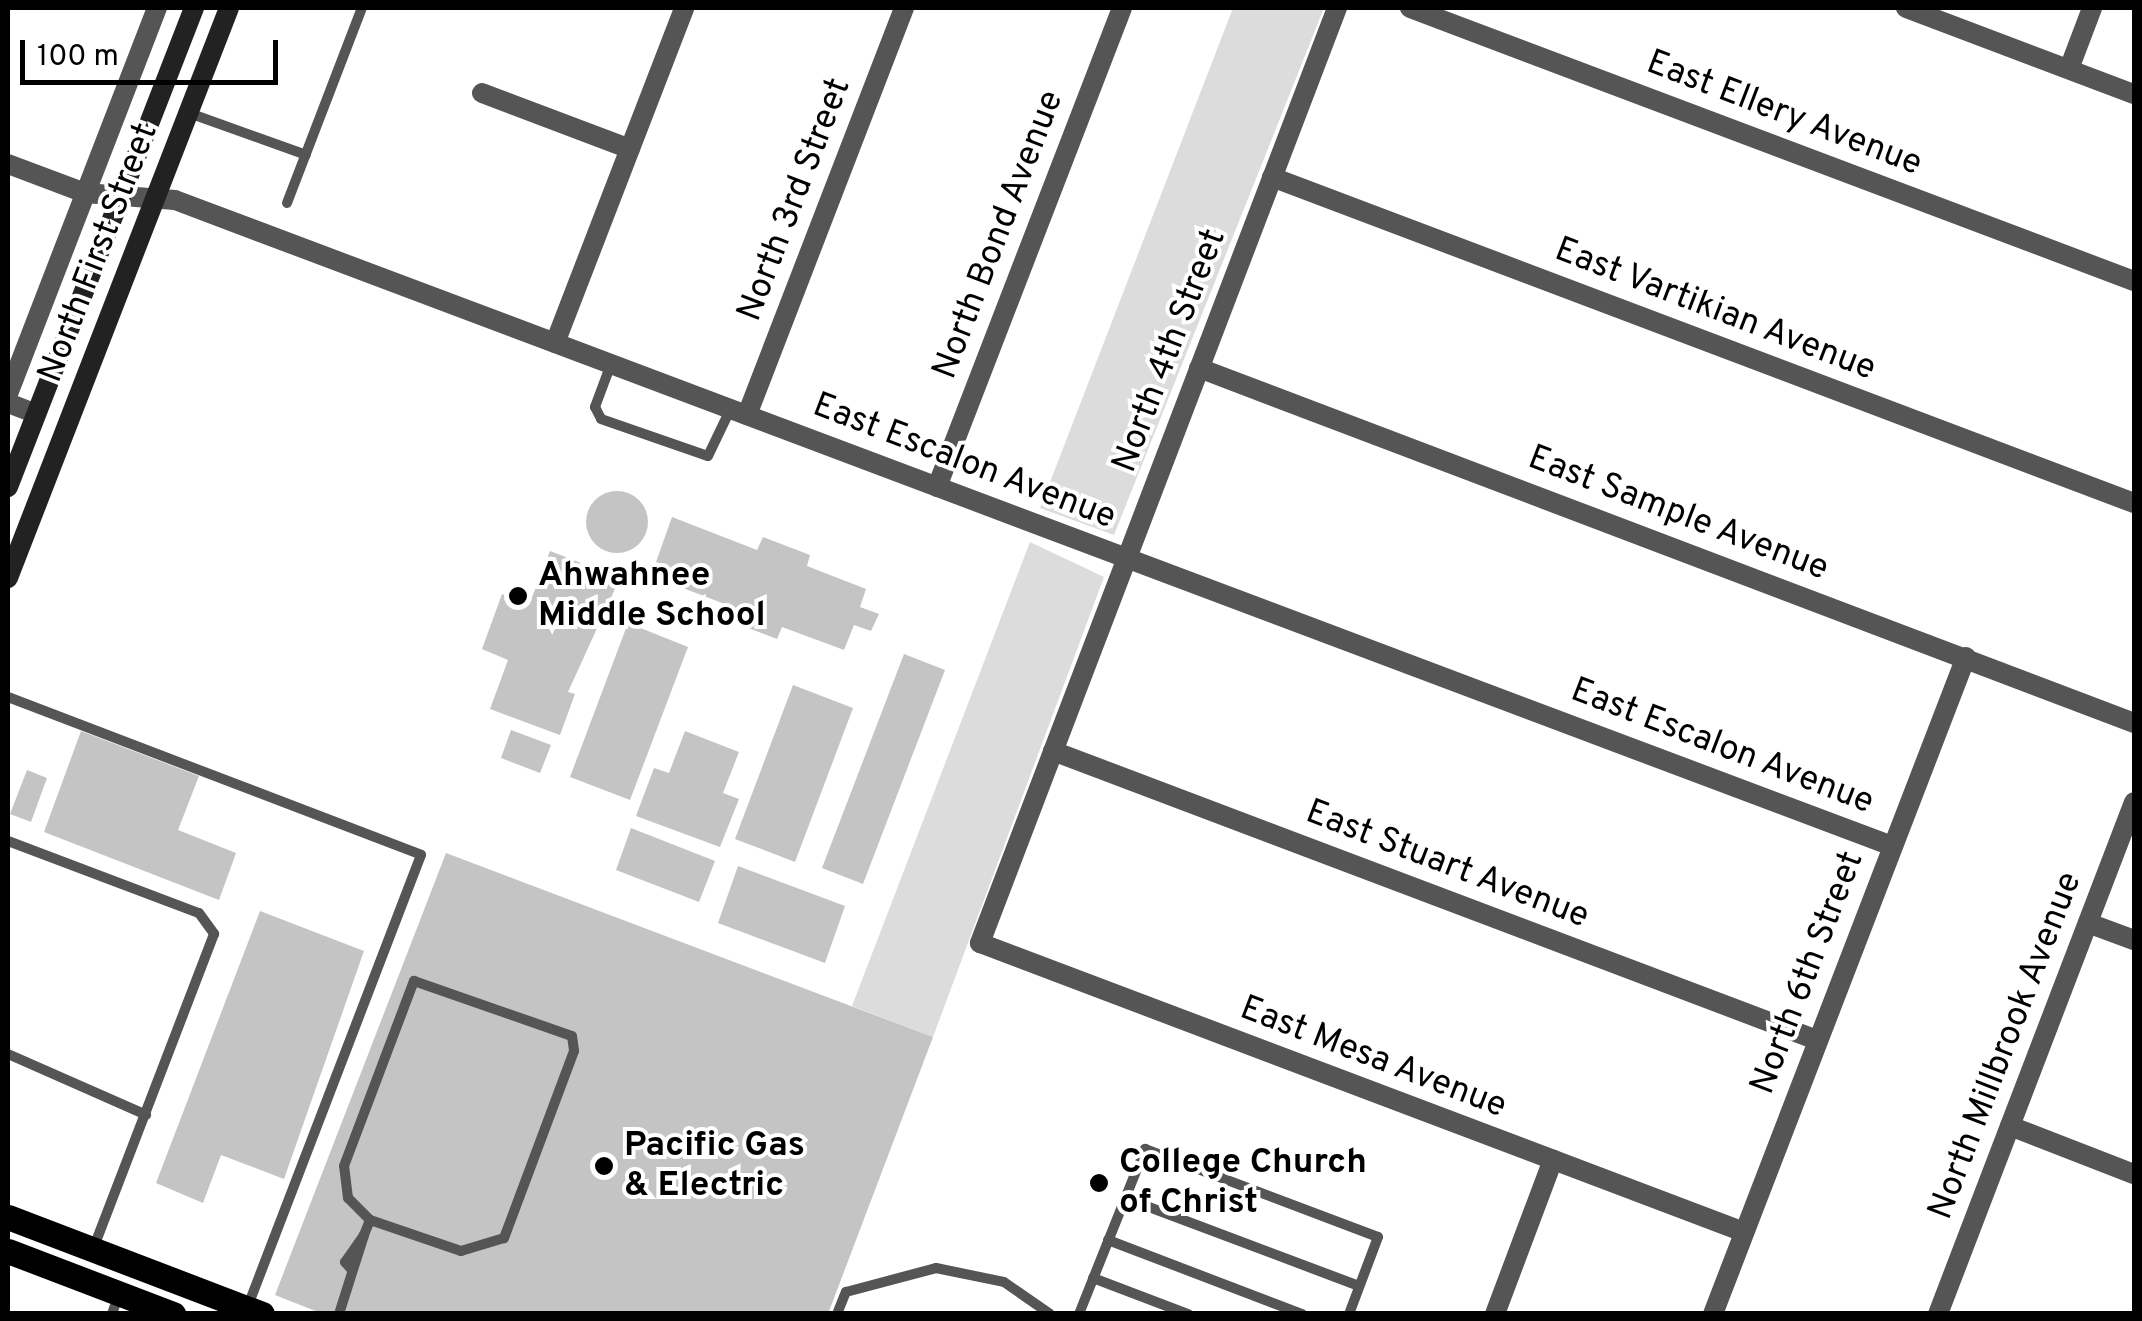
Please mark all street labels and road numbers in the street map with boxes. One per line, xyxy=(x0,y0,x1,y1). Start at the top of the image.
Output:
street label: East Ellery Avenue xyxy=(1640,42,1928,186)
street label: North 3rd Street xyxy=(729,73,861,327)
street label: North Bond Avenue xyxy=(924,84,1074,386)
street label: North First Street xyxy=(30,117,168,389)
street label: North 4th Street xyxy=(1104,223,1236,479)
street label: East Vartikian Avenue xyxy=(1547,229,1883,391)
street label: East Escalon Avenue xyxy=(806,385,1122,539)
street label: East Sample Avenue xyxy=(1521,437,1835,591)
street label: East Escalon Avenue xyxy=(1564,670,1880,824)
street label: East Stuart Avenue xyxy=(1299,791,1595,939)
street label: North 6th Street xyxy=(1742,846,1874,1100)
street label: North Millbrook Avenue xyxy=(1920,866,2092,1226)
street label: East Mesa Avenue xyxy=(1233,988,1513,1128)

